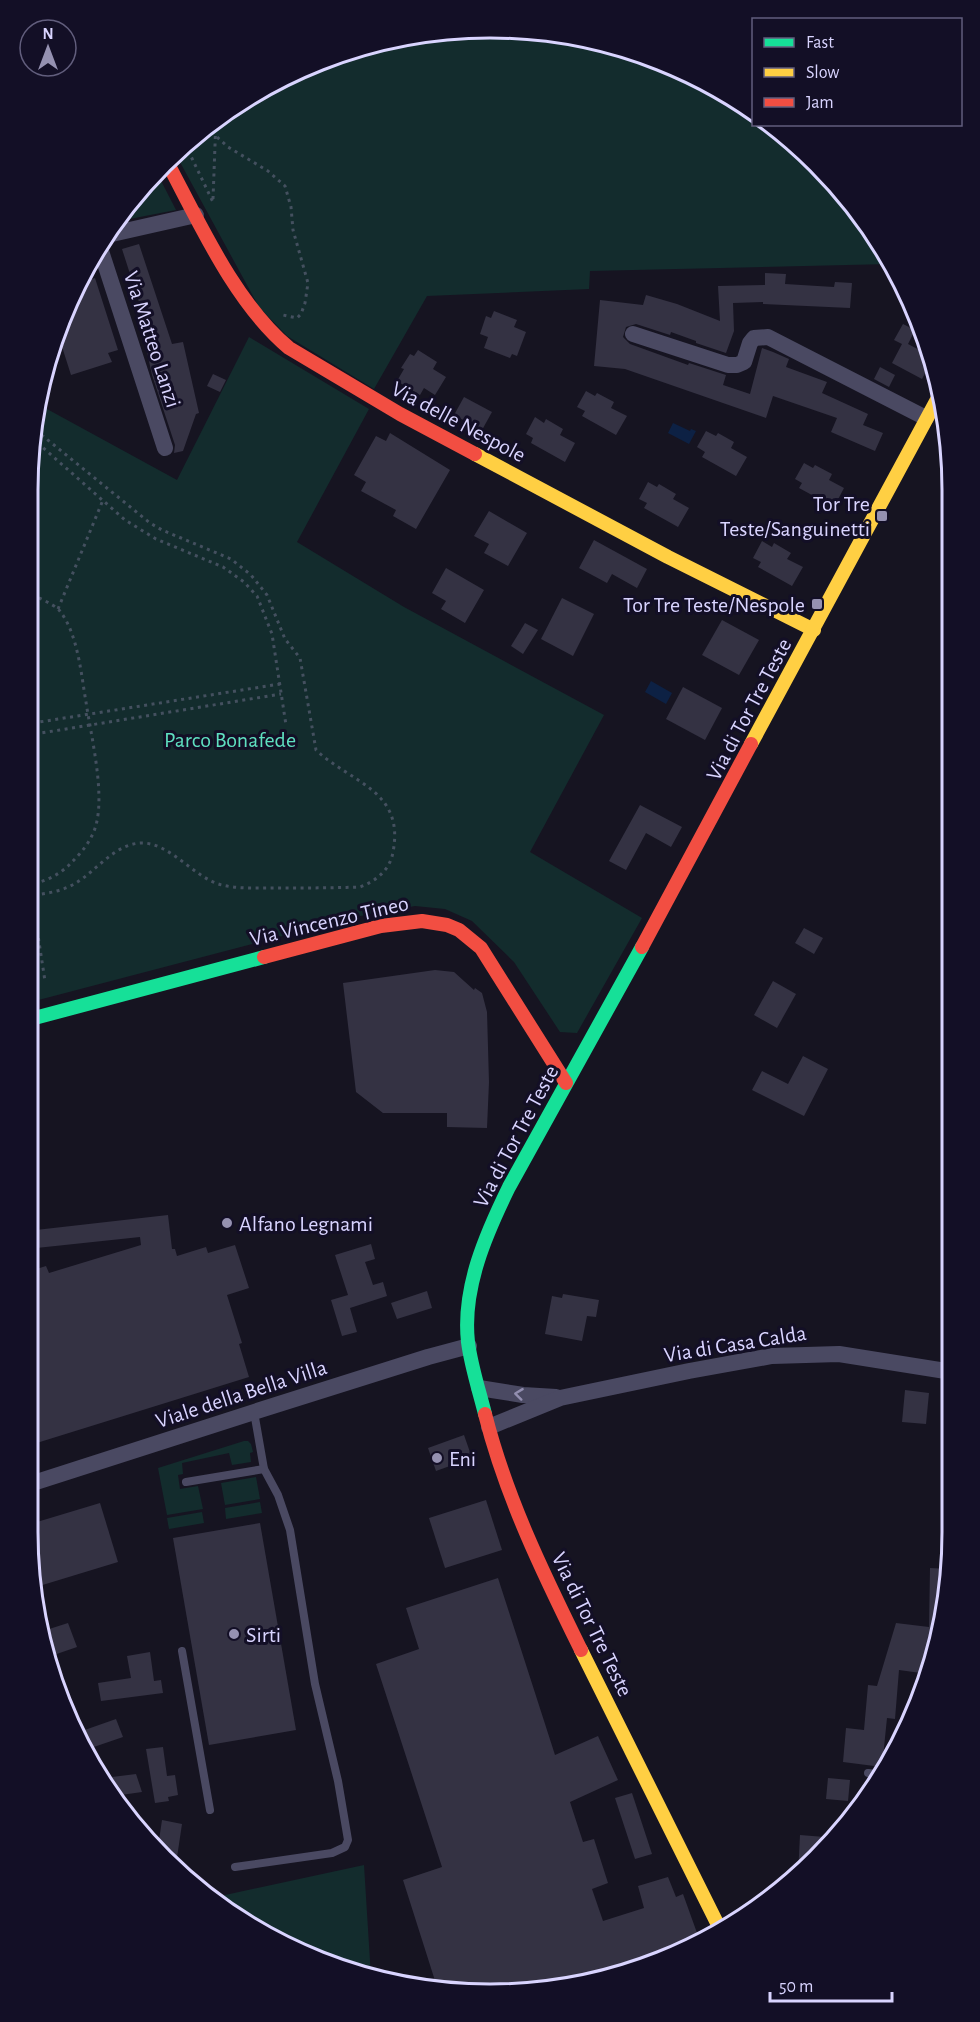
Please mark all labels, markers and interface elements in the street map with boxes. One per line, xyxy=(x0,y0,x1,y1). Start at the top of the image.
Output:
north arrow xyxy=(18,18,78,78)
legend xyxy=(752,18,962,126)
text: N xyxy=(42,26,54,42)
text: Fast xyxy=(806,34,834,52)
text: Slow xyxy=(806,64,839,82)
text: Jam xyxy=(806,94,834,112)
street label: Via Matteo Lanzi xyxy=(120,268,184,410)
street label: Via delle Nespole xyxy=(388,377,529,466)
place label: Tor Tre Teste/Sanguinetti xyxy=(720,493,870,540)
marker: Tor Tre Teste/Sanguinetti xyxy=(875,509,889,523)
place label: Tor Tre Teste/Nespole xyxy=(623,594,805,616)
marker: Tor Tre Teste/Nespole xyxy=(810,597,824,611)
street label: Via di Tor Tre Teste xyxy=(702,635,796,784)
park label: Parco Bonafede xyxy=(164,729,296,751)
street label: Via Vincenzo Tineo xyxy=(248,892,411,950)
street label: Via di Tor Tre Teste xyxy=(469,1062,563,1211)
place label: Alfano Legnami xyxy=(239,1213,373,1235)
marker: Alfano Legnami xyxy=(220,1216,234,1230)
street label: Via di Casa Calda xyxy=(662,1322,808,1366)
street label: Viale della Bella Villa xyxy=(153,1356,330,1432)
one-way arrow xyxy=(515,1388,524,1401)
place label: Eni xyxy=(449,1448,476,1470)
marker: Eni xyxy=(430,1451,444,1465)
street label: Via di Tor Tre Teste xyxy=(548,1549,636,1700)
place label: Sirti xyxy=(246,1624,281,1646)
marker: Sirti xyxy=(227,1627,241,1641)
scale bar xyxy=(770,1965,892,2003)
text: 50 m xyxy=(779,1978,813,1996)

